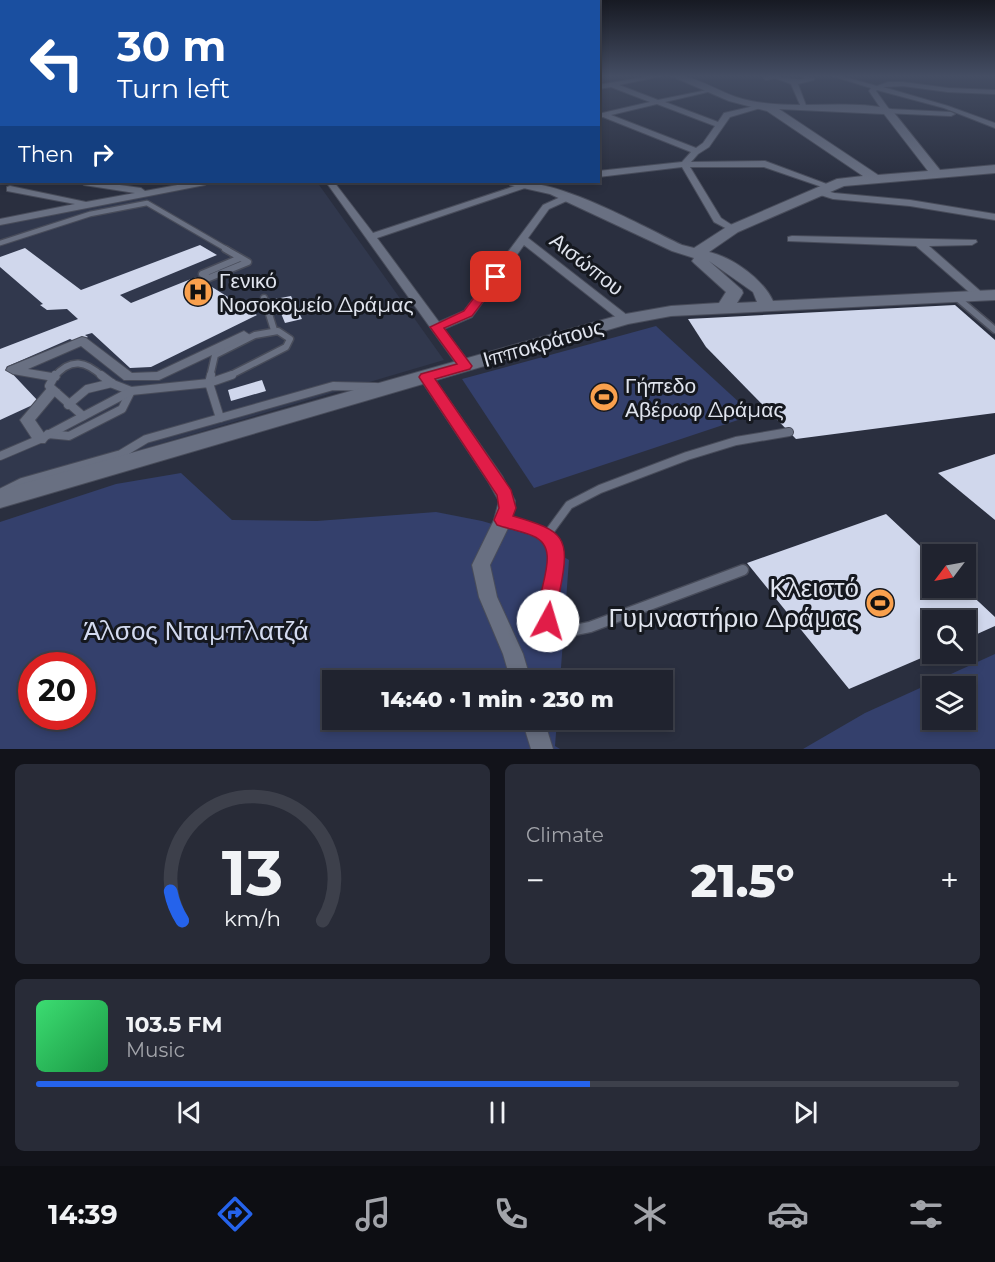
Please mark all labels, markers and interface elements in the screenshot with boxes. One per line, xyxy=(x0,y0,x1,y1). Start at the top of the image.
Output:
text: 30 m xyxy=(117,20,226,72)
icon: left xyxy=(18,24,96,102)
text: Turn left xyxy=(117,72,230,105)
icon: right xyxy=(86,138,119,171)
text: Then xyxy=(18,141,74,168)
street label: Αισώπου xyxy=(545,228,629,300)
pin xyxy=(470,251,521,302)
icon: arrive xyxy=(479,260,512,293)
place label: Γενικό Νοσοκομείο Δράμας xyxy=(219,268,414,317)
hospital icon: Γενικό Νοσοκομείο Δράμας xyxy=(182,276,214,308)
street label: Ιπποκράτους xyxy=(480,314,606,372)
place label: Γήπεδο Αβέρωφ Δράμας xyxy=(625,373,784,422)
sports icon: Γήπεδο Αβέρωφ Δράμας xyxy=(588,381,620,413)
north arrow xyxy=(922,544,976,598)
map controls xyxy=(922,544,976,730)
place label: Κλειστό Γυμναστήριο Δράμας xyxy=(609,572,859,634)
sports icon: Κλειστό Γυμναστήριο Δράμας xyxy=(864,587,896,619)
position arrow xyxy=(516,589,580,653)
button: search xyxy=(922,610,976,664)
park label: Άλσος Νταμπλατζά xyxy=(83,615,309,647)
speed limit sign: 20 xyxy=(18,652,96,730)
button: layers xyxy=(922,676,976,730)
text: 14:40 · 1 min · 230 m xyxy=(381,686,614,713)
text: Climate xyxy=(526,823,604,847)
text: 13 xyxy=(222,835,283,911)
text: 21.5° xyxy=(691,853,794,908)
text: − xyxy=(526,860,545,900)
text: + xyxy=(940,860,959,900)
text: km/h xyxy=(224,905,281,931)
text: 103.5 FM xyxy=(126,1011,223,1038)
text: Music xyxy=(126,1038,185,1062)
icon: previous xyxy=(173,1096,206,1129)
icon: pause xyxy=(481,1096,514,1129)
icon: next xyxy=(789,1096,822,1129)
icon: directions xyxy=(214,1193,256,1235)
icon: music xyxy=(352,1193,394,1235)
icon: phone xyxy=(490,1193,532,1235)
icon: climate xyxy=(629,1193,671,1235)
icon: car xyxy=(767,1193,809,1235)
icon: filters xyxy=(905,1193,947,1235)
text: 14:39 xyxy=(48,1198,118,1231)

